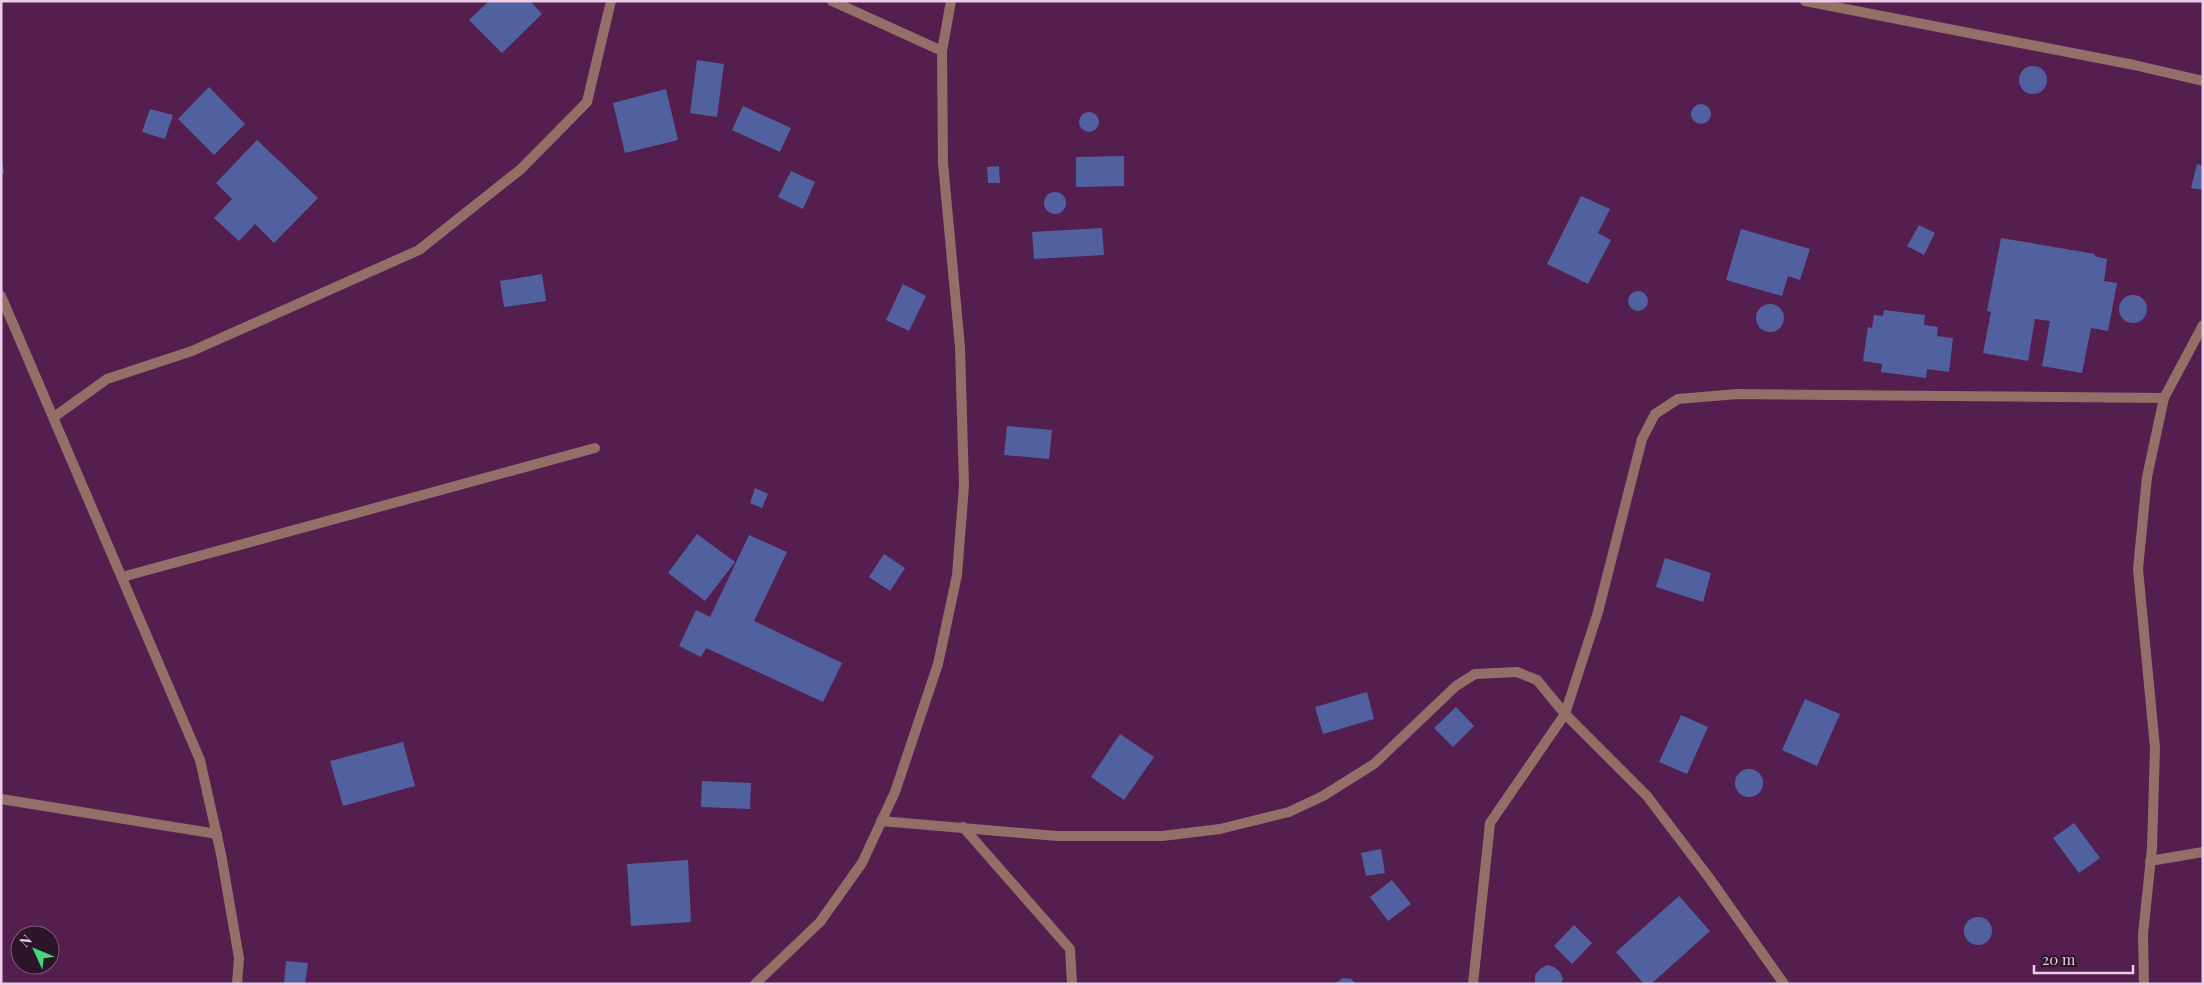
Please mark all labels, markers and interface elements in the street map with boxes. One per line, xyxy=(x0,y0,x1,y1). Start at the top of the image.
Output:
north arrow xyxy=(10,925,60,975)
text: N xyxy=(15,930,36,951)
scale bar xyxy=(2034,942,2133,974)
text: 20 m xyxy=(2042,949,2076,969)

